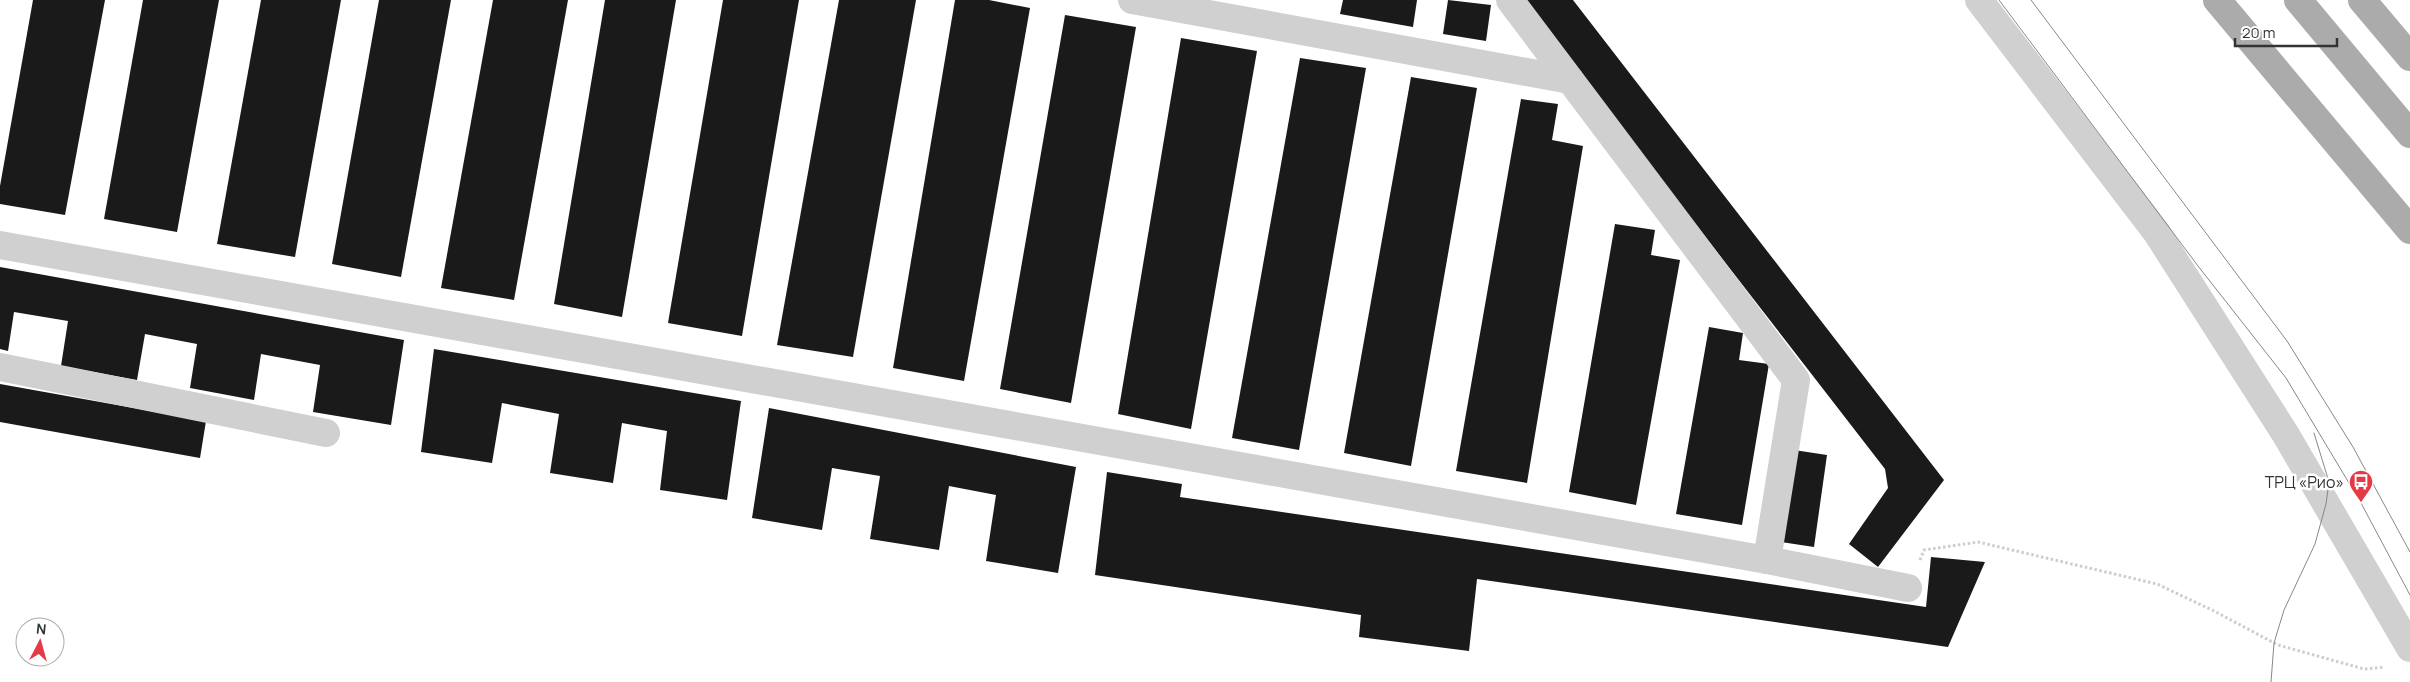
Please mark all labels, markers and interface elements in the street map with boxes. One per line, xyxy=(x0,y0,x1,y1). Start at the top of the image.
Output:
scale bar xyxy=(2235,15,2338,47)
text: 20 m xyxy=(2242,22,2275,43)
bus stop icon: ТРЦ «Рио» xyxy=(2348,469,2374,503)
place label: ТРЦ «Рио» xyxy=(2265,471,2344,493)
north arrow xyxy=(15,617,65,667)
text: N xyxy=(35,619,47,639)

